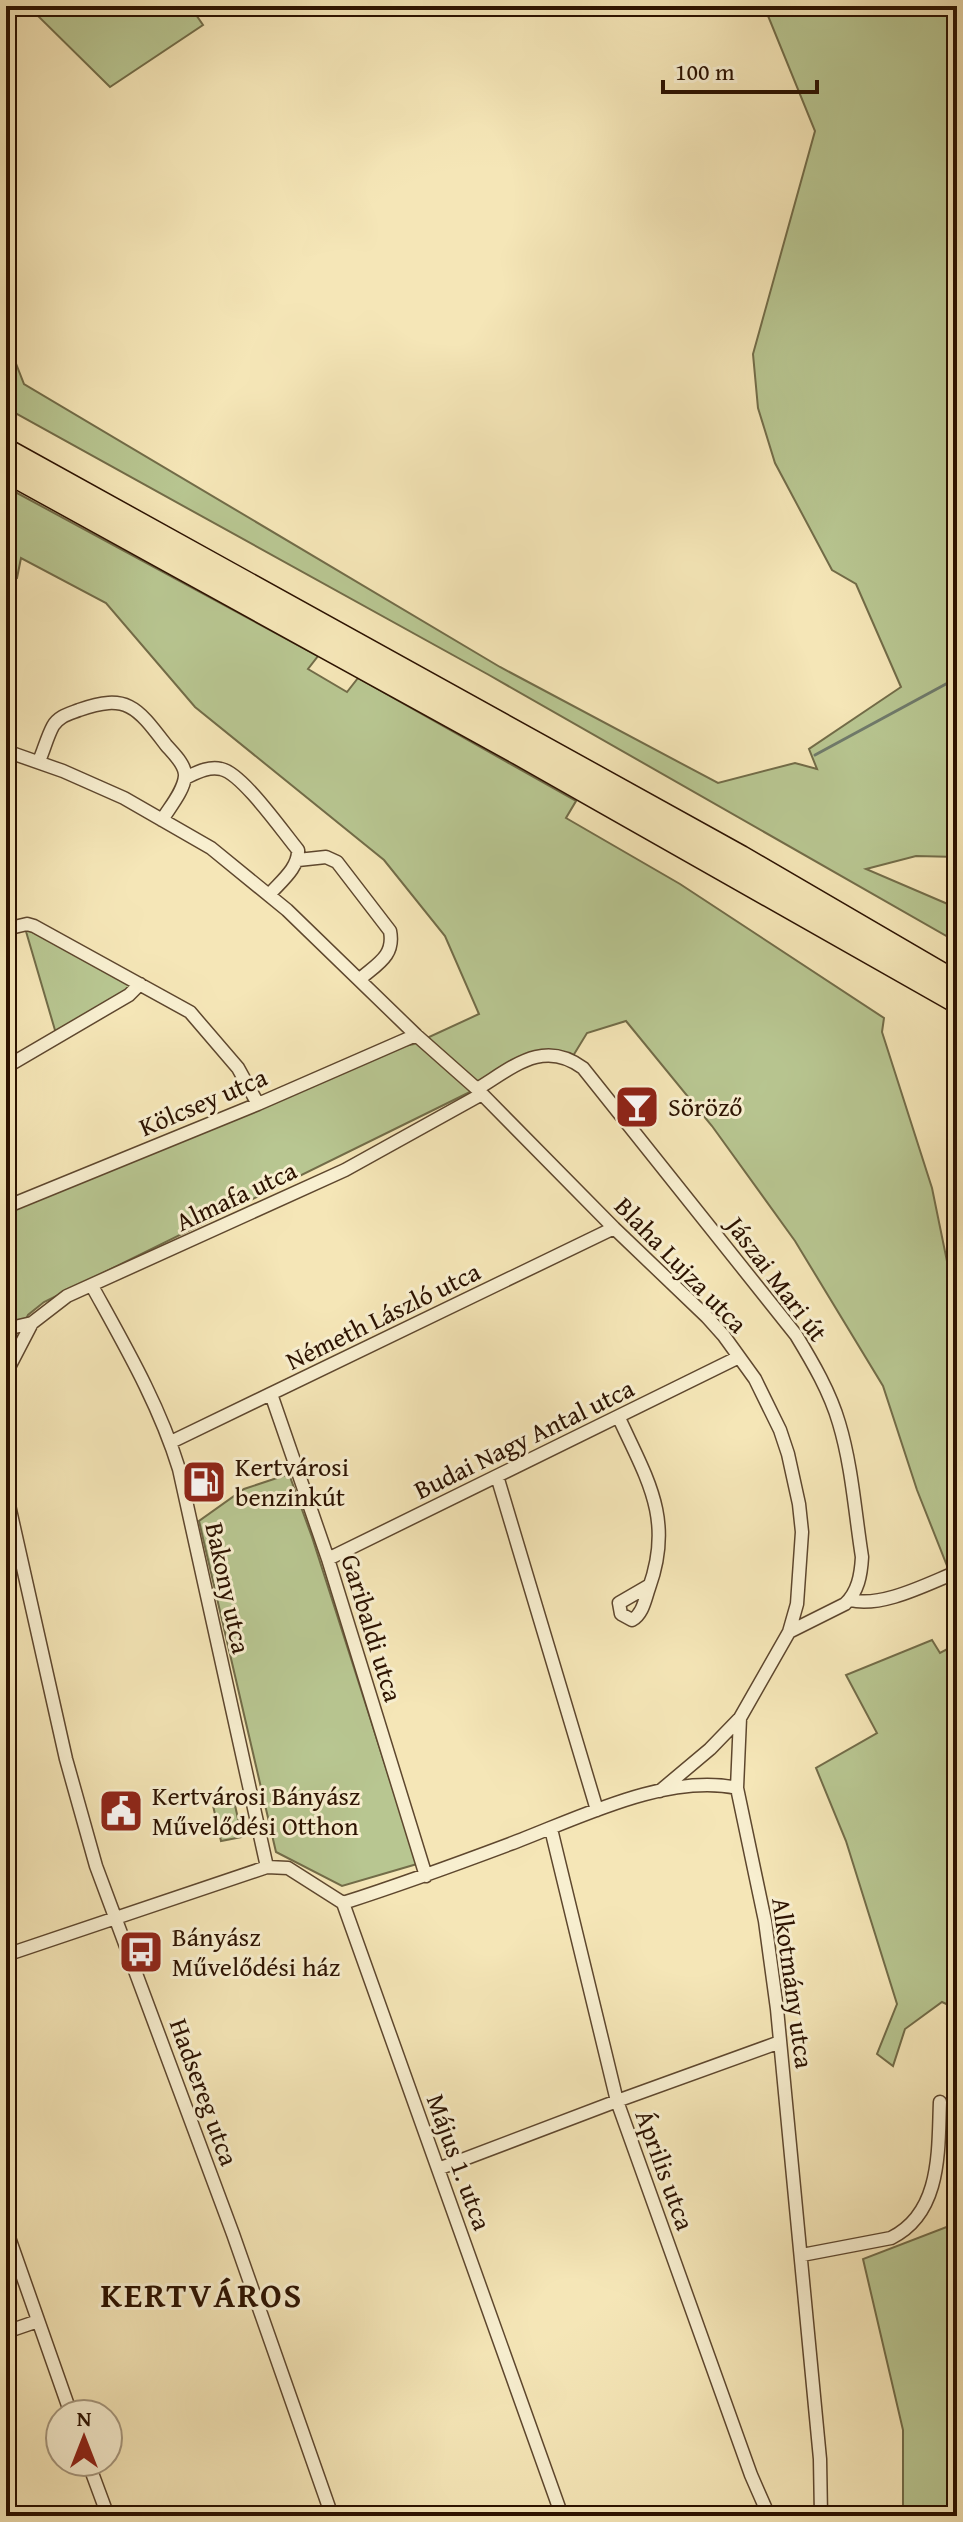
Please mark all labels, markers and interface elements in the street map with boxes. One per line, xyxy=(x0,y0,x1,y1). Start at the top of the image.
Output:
scale bar xyxy=(663,44,817,94)
text: 100 m xyxy=(675,54,735,89)
street label: Kölcsey utca xyxy=(133,1057,274,1146)
bar icon: Söröző xyxy=(613,1083,661,1131)
place label: Söröző xyxy=(668,1087,743,1126)
street label: Almafa utca xyxy=(169,1150,304,1241)
street label: Blaha Lujza utca xyxy=(606,1187,757,1342)
street label: Jászai Mari út xyxy=(715,1205,838,1350)
street label: Németh László utca xyxy=(279,1251,487,1380)
street label: Budai Nagy Antal utca xyxy=(407,1368,641,1509)
place label: Kertvárosi benzinkút xyxy=(235,1447,349,1516)
fuel station icon: Kertvárosi benzinkút xyxy=(180,1458,228,1506)
street label: Bakony utca xyxy=(196,1519,262,1658)
street label: Garibaldi utca xyxy=(332,1549,414,1707)
place label: Kertvárosi Bányász Művelődési Otthon xyxy=(152,1776,360,1845)
public building icon: Kertvárosi Bányász Művelődési Otthon xyxy=(97,1787,145,1835)
street label: Alkotmány utca xyxy=(762,1895,825,2072)
place label: Bányász Művelődési ház xyxy=(172,1917,340,1986)
bus stop icon: Bányász Művelődési ház xyxy=(117,1928,165,1976)
street label: Hadsereg utca xyxy=(160,2013,249,2172)
street label: Május 1. utca xyxy=(417,2088,502,2236)
street label: Április utca xyxy=(626,2104,705,2236)
district label: KERTVÁROS xyxy=(101,2270,303,2319)
north arrow xyxy=(44,2398,124,2478)
text: N xyxy=(77,2402,92,2434)

